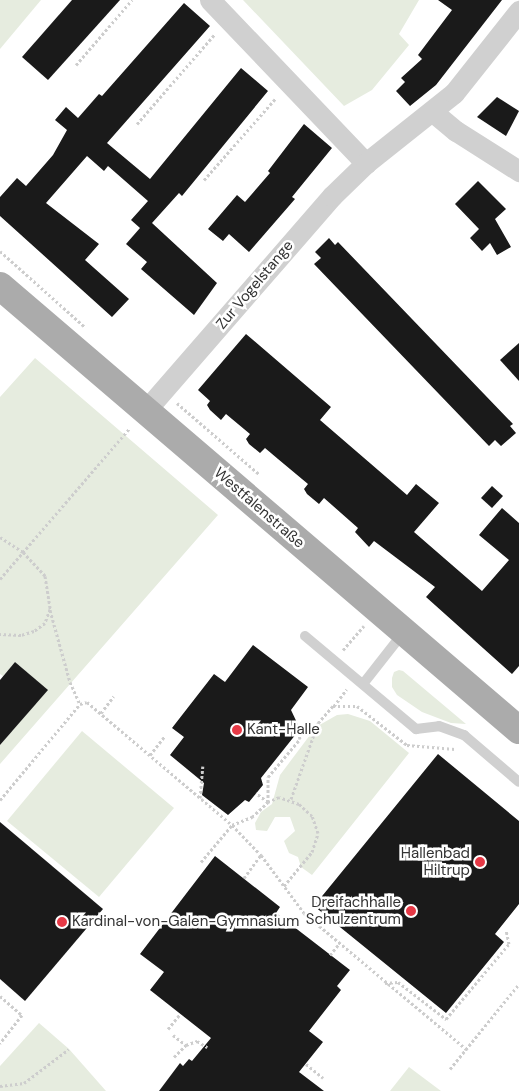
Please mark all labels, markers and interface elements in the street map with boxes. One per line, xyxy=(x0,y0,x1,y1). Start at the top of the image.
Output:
street label: Zur Vogelstange xyxy=(213,237,297,333)
street label: Westfalenstraße xyxy=(210,464,308,552)
place label: Kant-Halle xyxy=(247,721,320,739)
marker: Kant-Halle xyxy=(231,724,243,736)
place label: Hallenbad Hiltrup xyxy=(401,844,470,879)
marker: Hallenbad Hiltrup xyxy=(474,856,486,868)
place label: Dreifachhalle Schulzentrum xyxy=(306,893,401,928)
marker: Dreifachhalle Schulzentrum xyxy=(405,905,417,917)
place label: Kardinal-von-Galen-Gymnasium xyxy=(72,913,299,931)
marker: Kardinal-von-Galen-Gymnasium xyxy=(56,916,68,928)

